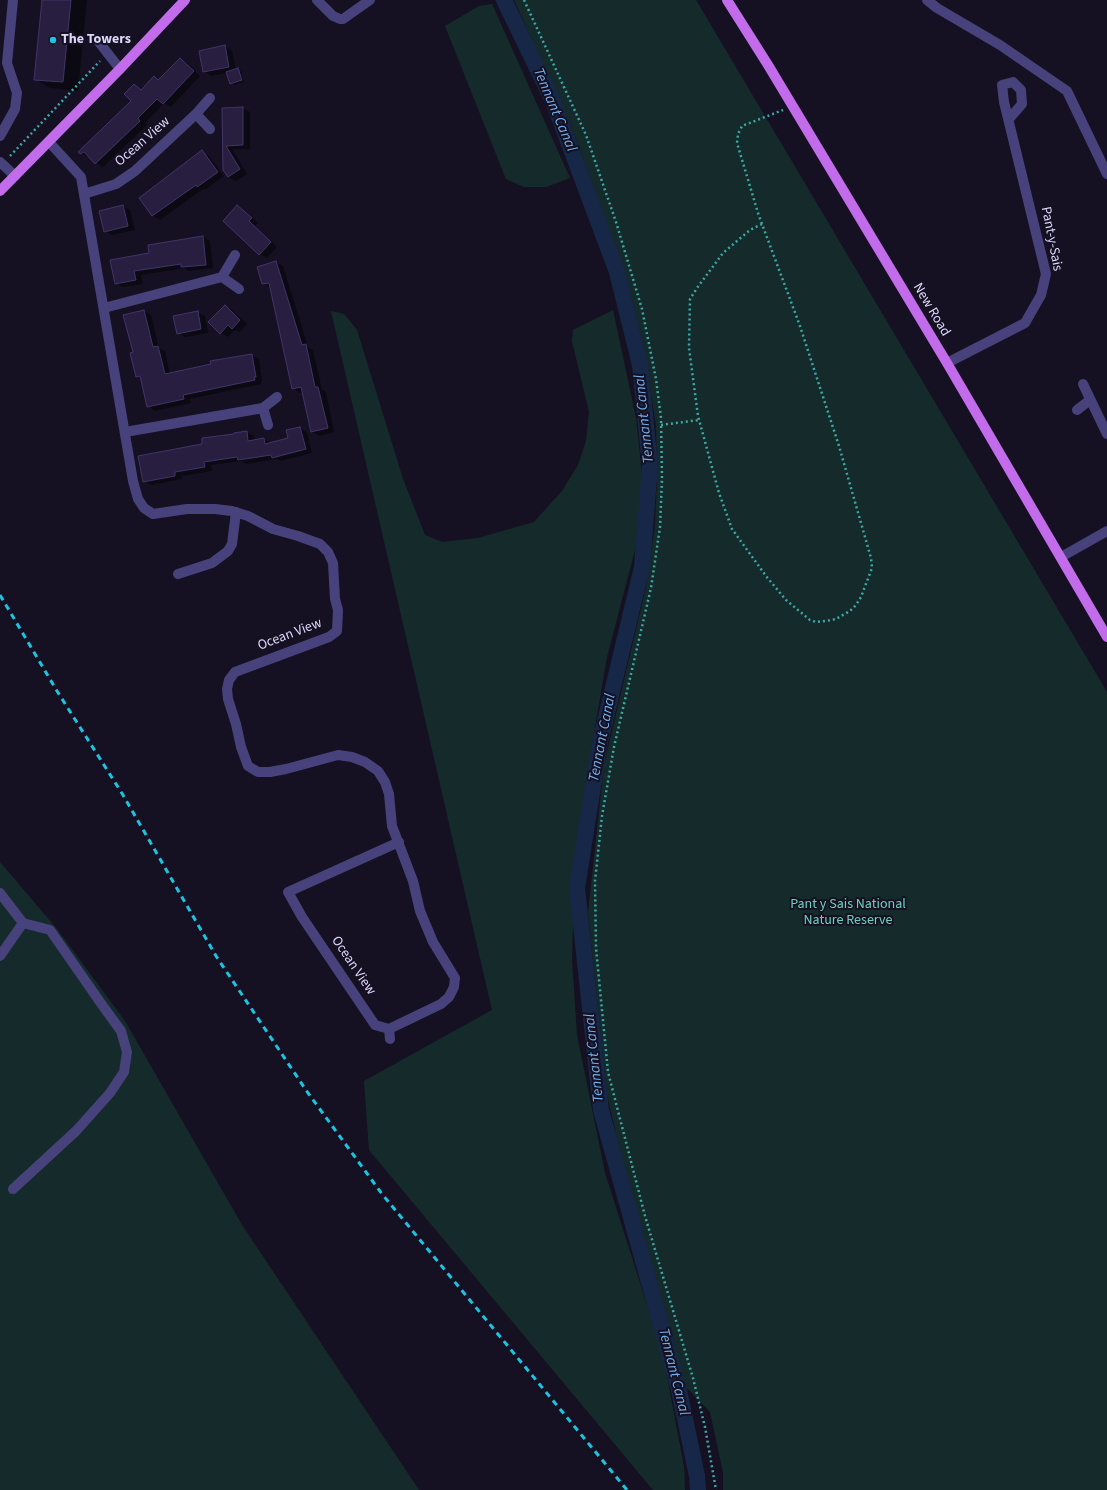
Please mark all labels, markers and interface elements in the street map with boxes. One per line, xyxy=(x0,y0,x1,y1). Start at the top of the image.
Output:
place label: The Towers xyxy=(61,32,131,48)
marker: The Towers xyxy=(48,35,58,45)
water label: Tennant Canal xyxy=(528,65,580,155)
street label: Ocean View xyxy=(112,114,174,170)
street label: Pant-y-Sais xyxy=(1037,205,1065,273)
street label: New Road xyxy=(909,280,953,340)
water label: Tennant Canal xyxy=(631,374,659,464)
street label: Ocean View xyxy=(256,615,324,655)
water label: Tennant Canal xyxy=(586,692,620,784)
park label: Pant y Sais National Nature Reserve xyxy=(790,897,906,930)
street label: Ocean View xyxy=(327,933,379,999)
water label: Tennant Canal xyxy=(581,1013,609,1103)
water label: Tennant Canal xyxy=(653,1327,693,1417)

